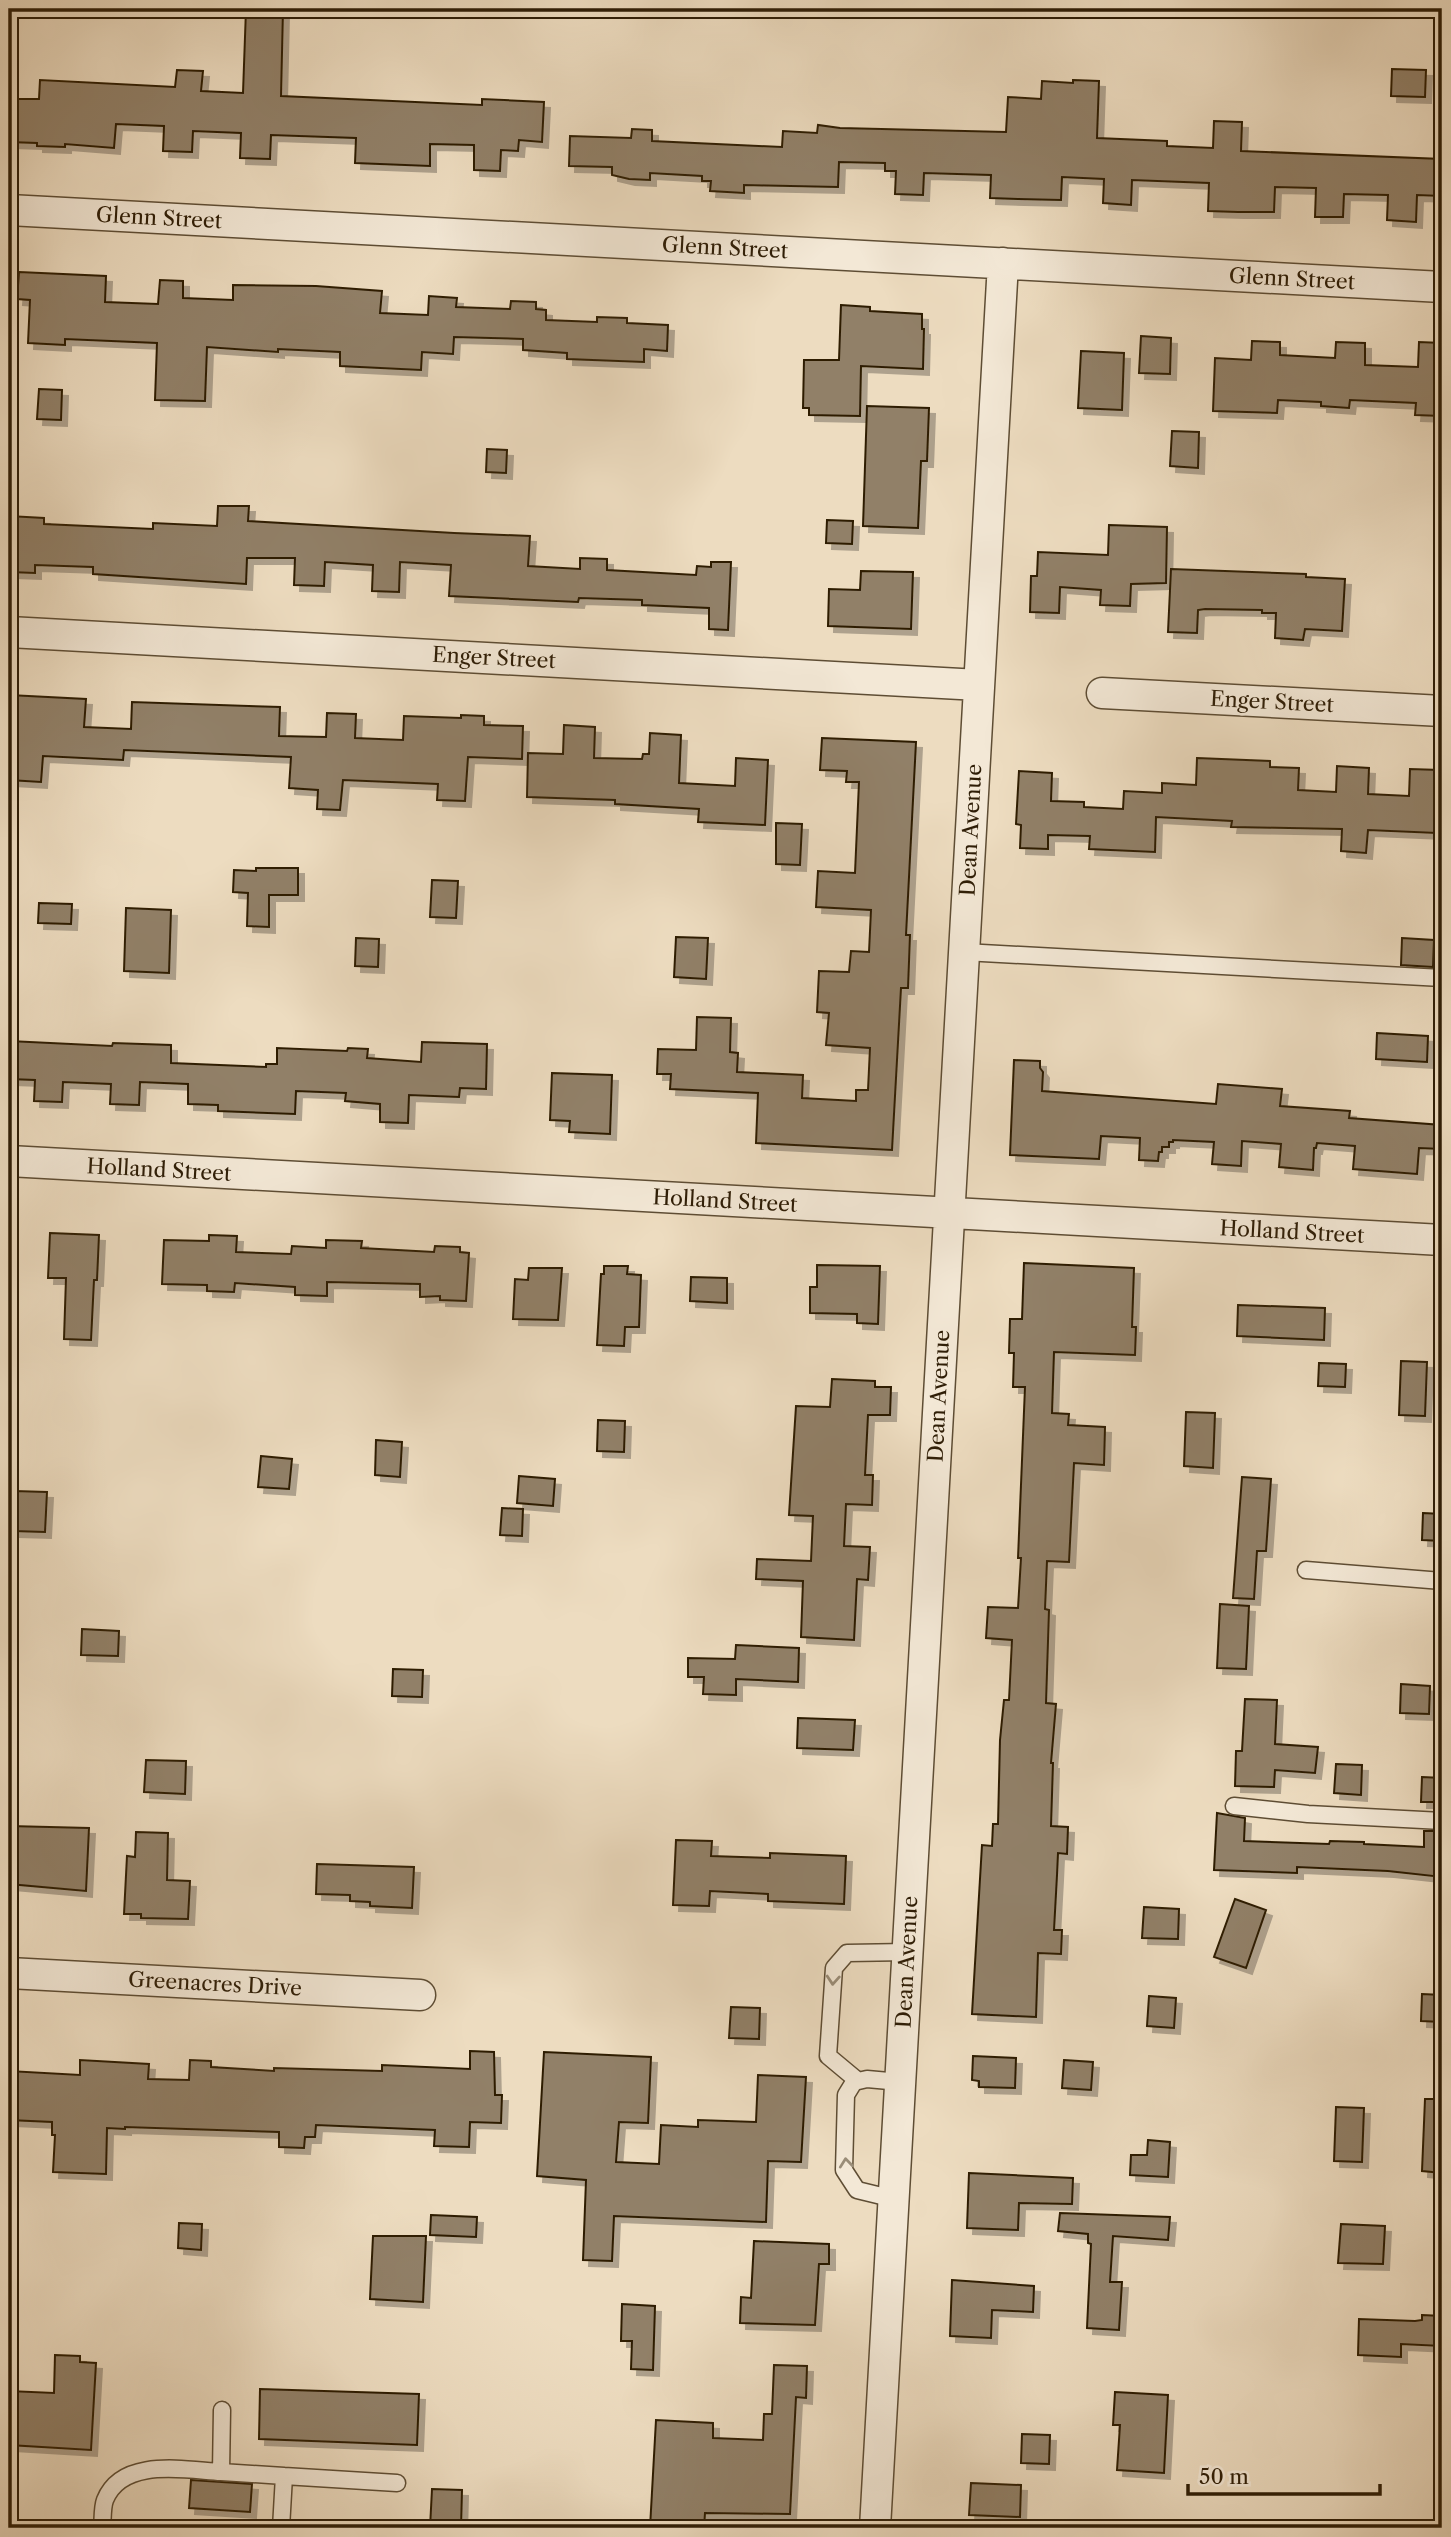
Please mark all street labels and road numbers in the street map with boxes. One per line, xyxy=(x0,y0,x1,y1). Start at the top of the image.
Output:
street label: Glenn Street xyxy=(95,202,223,233)
street label: Glenn Street xyxy=(661,232,789,263)
street label: Glenn Street xyxy=(1228,263,1356,294)
street label: Enger Street xyxy=(431,642,557,673)
street label: Enger Street xyxy=(1209,686,1335,717)
street label: Dean Avenue xyxy=(955,763,986,897)
street label: Holland Street xyxy=(86,1153,233,1186)
street label: Holland Street xyxy=(652,1184,799,1217)
street label: Holland Street xyxy=(1219,1215,1366,1248)
street label: Dean Avenue xyxy=(923,1329,954,1463)
street label: Dean Avenue xyxy=(891,1895,922,2029)
street label: Greenacres Drive xyxy=(128,1966,303,2001)

